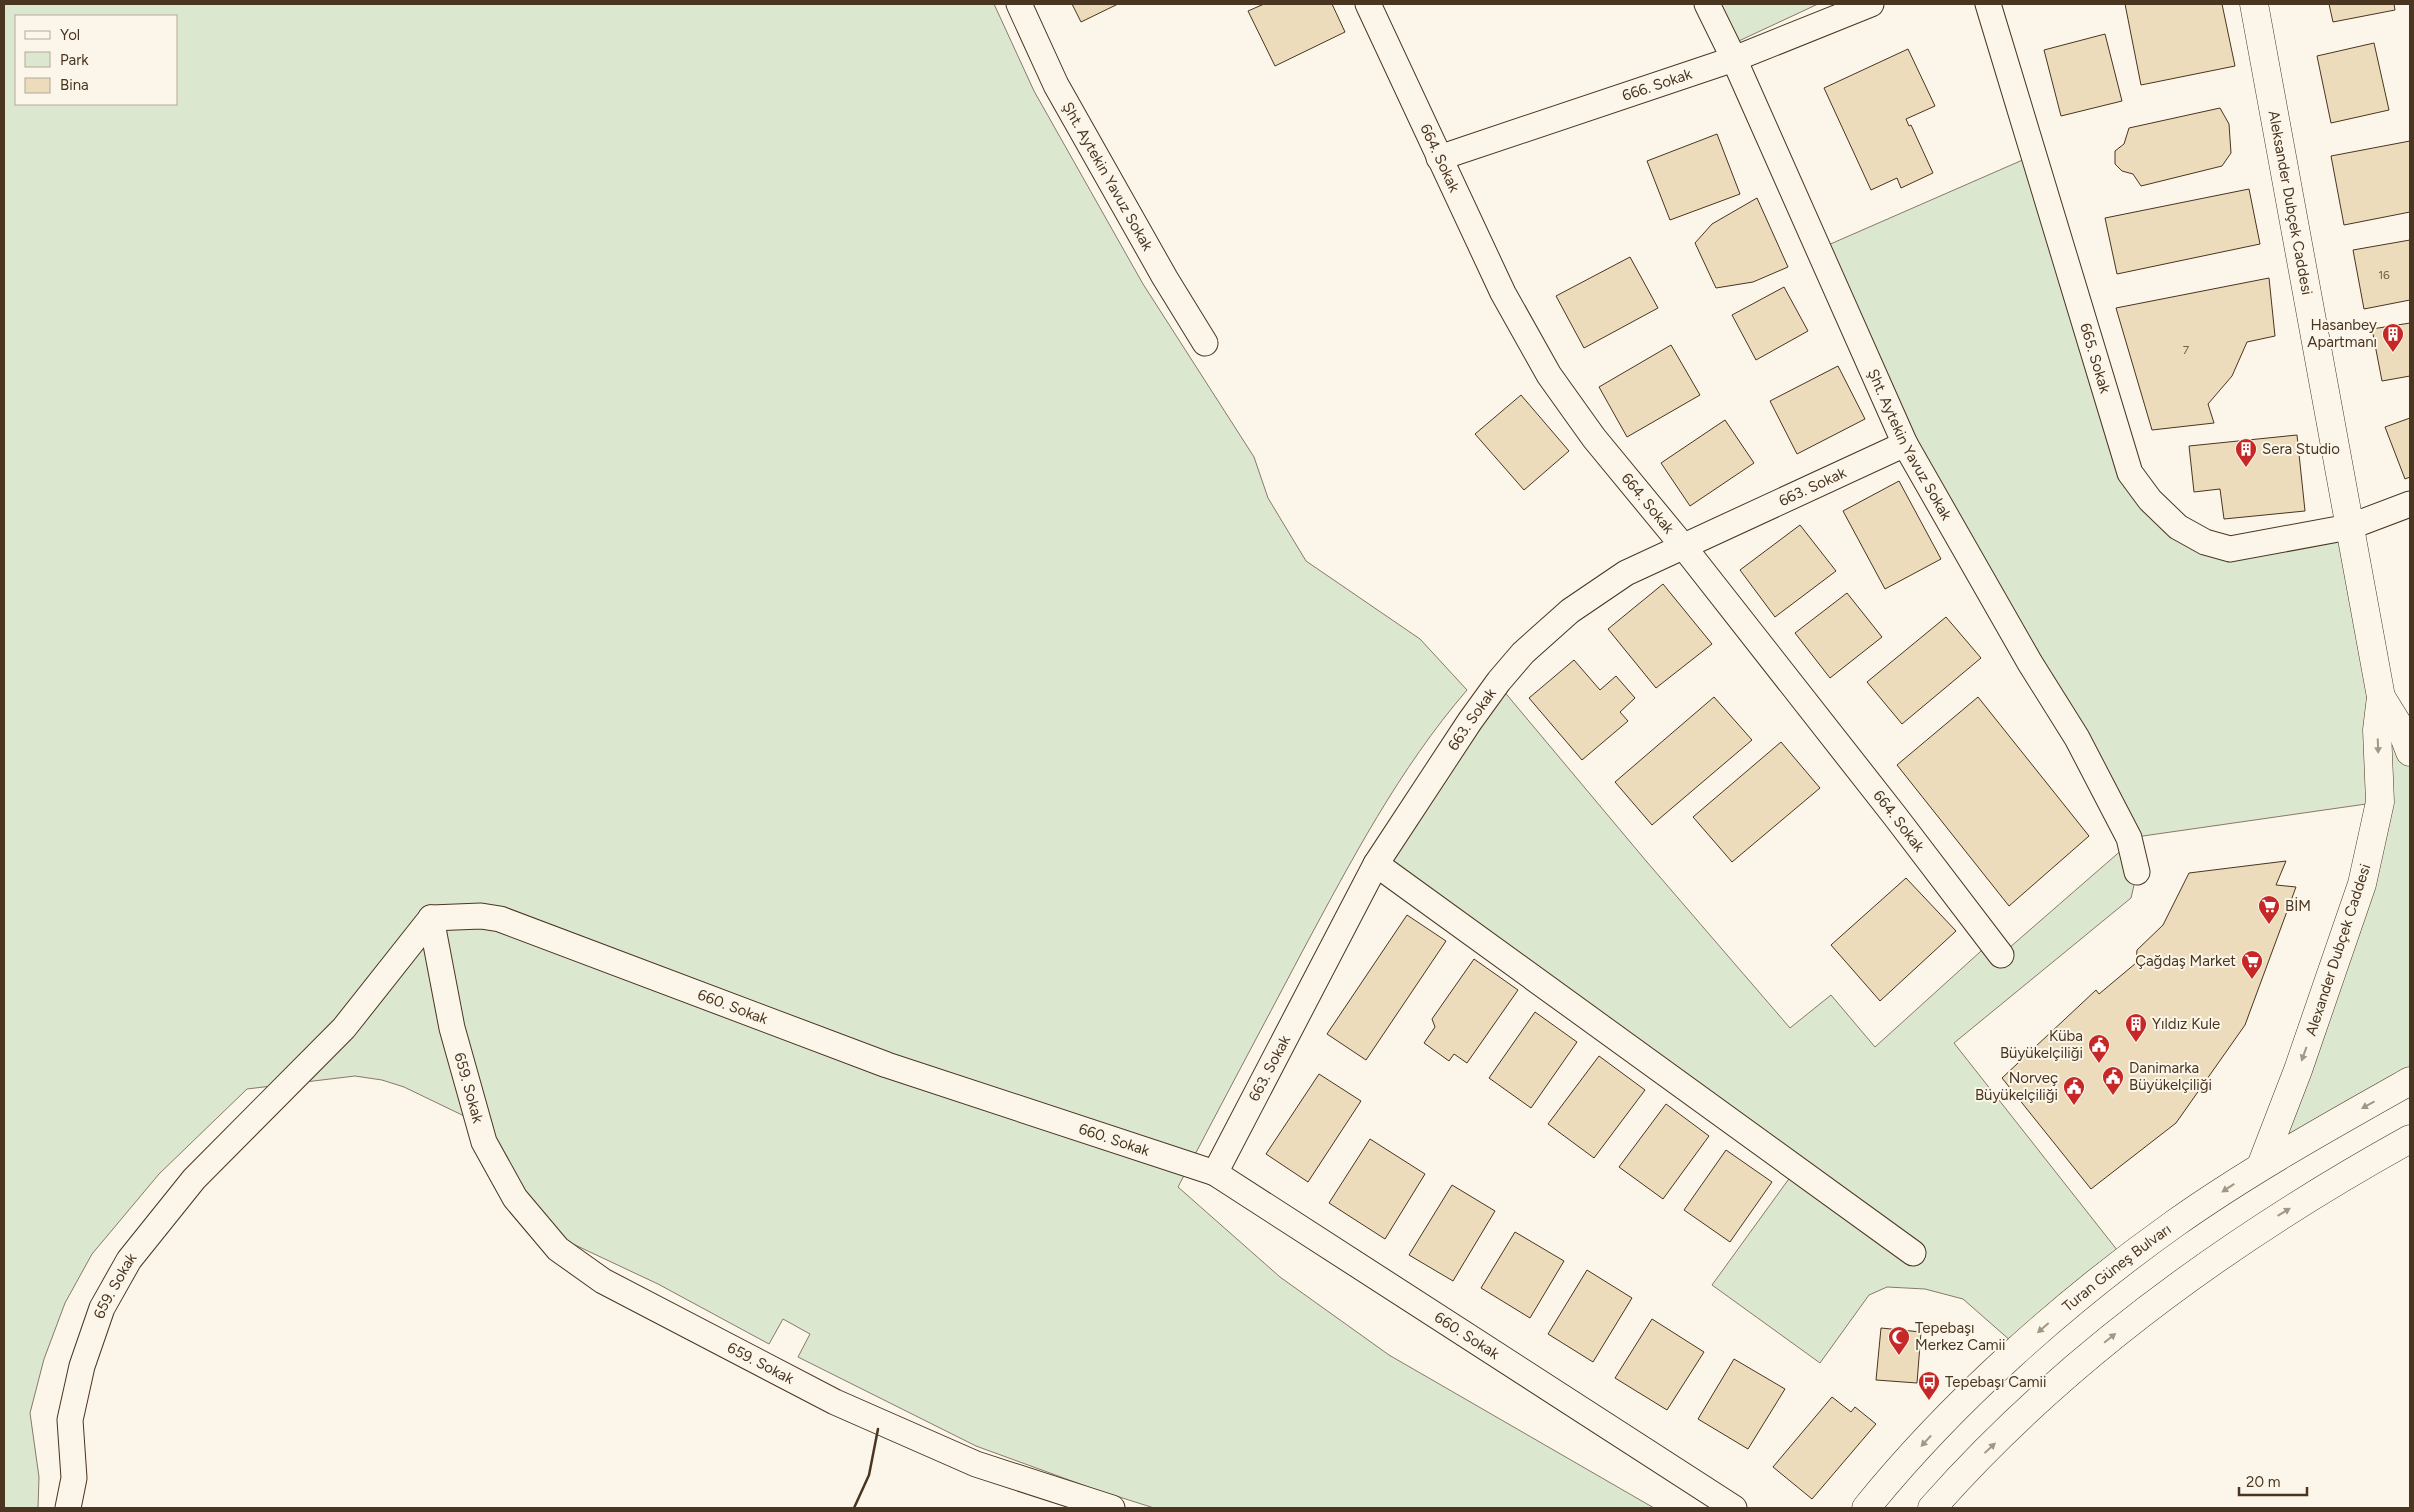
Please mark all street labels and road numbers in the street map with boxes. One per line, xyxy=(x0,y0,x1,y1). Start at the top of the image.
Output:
street label: 666. Sokak xyxy=(1620,65,1695,105)
street label: Şht. Aytekin Yavuz Sokak xyxy=(1059,99,1157,254)
street label: Aleksander Dubçek Caddesi xyxy=(2265,109,2316,296)
street label: 664. Sokak xyxy=(1416,121,1464,196)
street label: 665. Sokak xyxy=(2076,321,2115,396)
street label: Şht. Aytekin Yavuz Sokak xyxy=(1864,366,1956,524)
street label: 663. Sokak xyxy=(1776,463,1850,510)
street label: 664. Sokak xyxy=(1618,469,1678,538)
street label: 663. Sokak xyxy=(1444,684,1500,754)
street label: 664. Sokak xyxy=(1869,787,1929,856)
street label: Alexander Dubçek Caddesi xyxy=(2302,862,2374,1038)
street label: 660. Sokak xyxy=(695,985,771,1028)
street label: 663. Sokak xyxy=(1245,1032,1294,1104)
street label: 659. Sokak xyxy=(450,1050,487,1126)
street label: 660. Sokak xyxy=(1076,1120,1152,1160)
street label: Turan Güneş Bulvarı xyxy=(2059,1220,2175,1316)
street label: 659. Sokak xyxy=(90,1249,141,1321)
street label: 660. Sokak xyxy=(1431,1308,1503,1363)
street label: 659. Sokak xyxy=(724,1338,797,1388)

